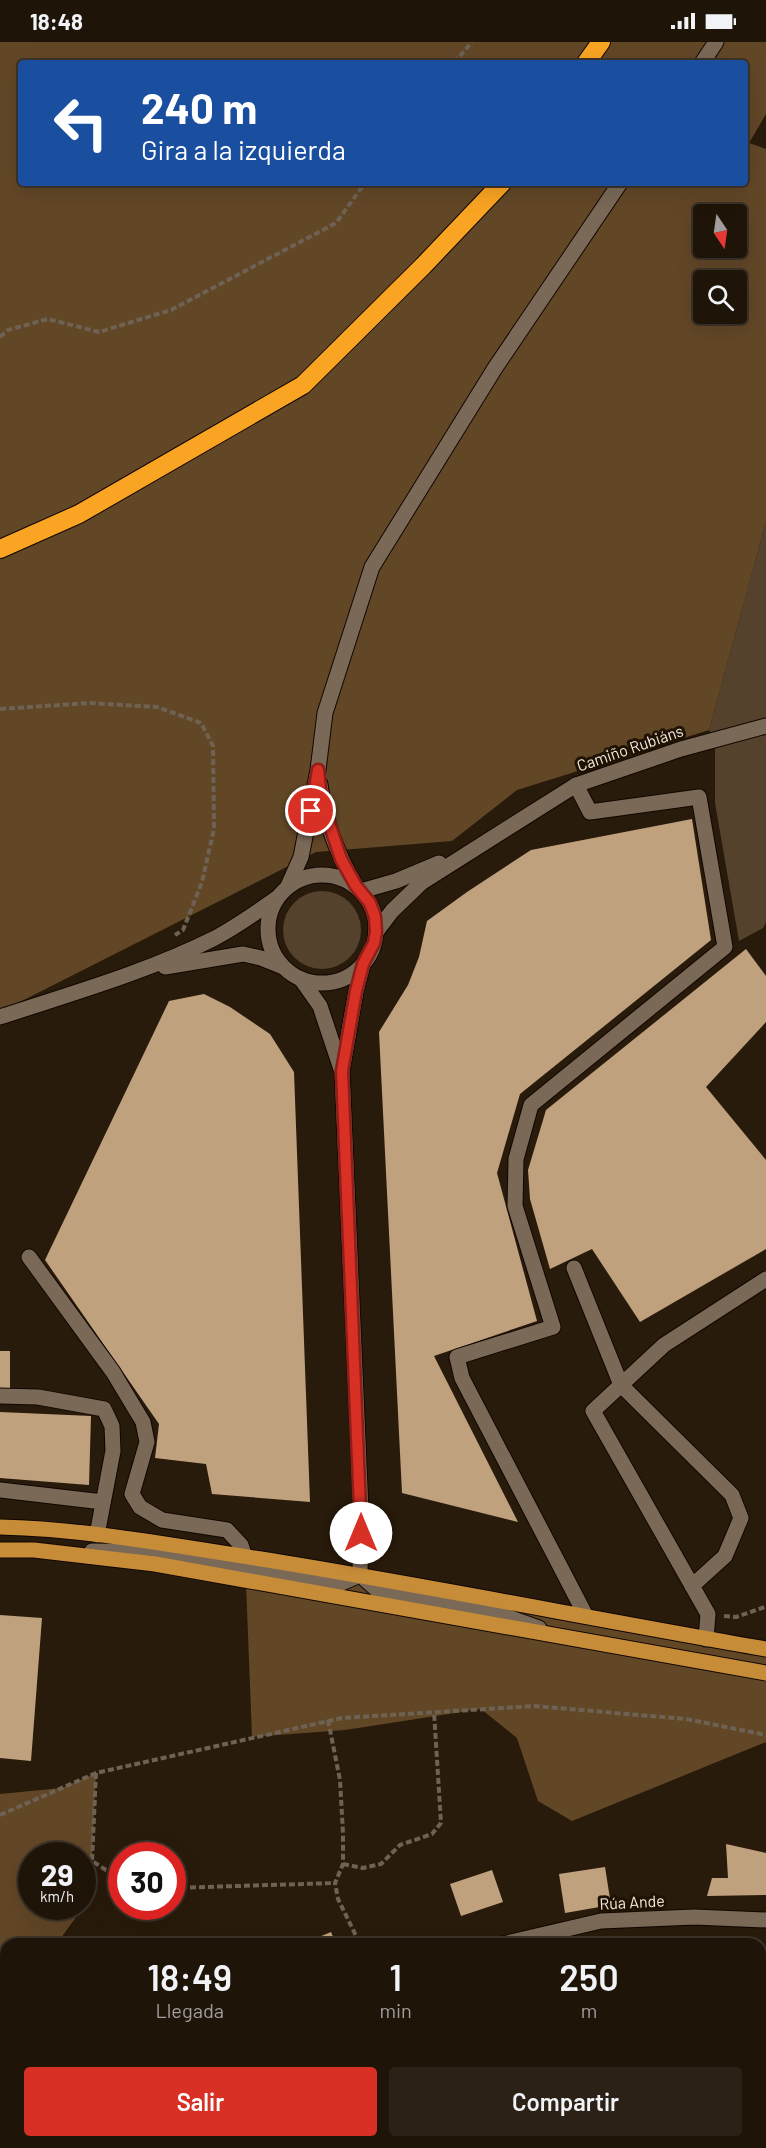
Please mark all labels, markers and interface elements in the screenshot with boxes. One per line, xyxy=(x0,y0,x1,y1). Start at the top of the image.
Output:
text: 18:48 xyxy=(30,8,83,34)
text: 240 m xyxy=(141,82,257,132)
icon: left xyxy=(42,84,120,162)
text: Gira a la izquierda xyxy=(141,133,346,165)
north arrow xyxy=(693,204,747,258)
map controls xyxy=(693,204,747,324)
button: search xyxy=(693,270,747,324)
street label: Camiño Rubiáns xyxy=(574,720,686,775)
pin xyxy=(285,785,336,836)
icon: arrive xyxy=(294,794,327,827)
position arrow xyxy=(329,1501,393,1565)
speed limit sign: 30 xyxy=(108,1842,186,1920)
text: 29 xyxy=(41,1856,73,1892)
text: km/h xyxy=(40,1887,74,1905)
street label: Rúa Ande xyxy=(599,1890,665,1913)
text: 18:49 xyxy=(147,1955,232,1998)
text: 1 xyxy=(389,1955,402,1998)
text: 250 xyxy=(559,1955,619,1998)
text: Llegada xyxy=(155,1998,224,2022)
text: min xyxy=(379,1998,412,2022)
text: m xyxy=(581,1998,597,2022)
button: Salir xyxy=(24,2067,377,2136)
button: Compartir xyxy=(389,2067,742,2136)

